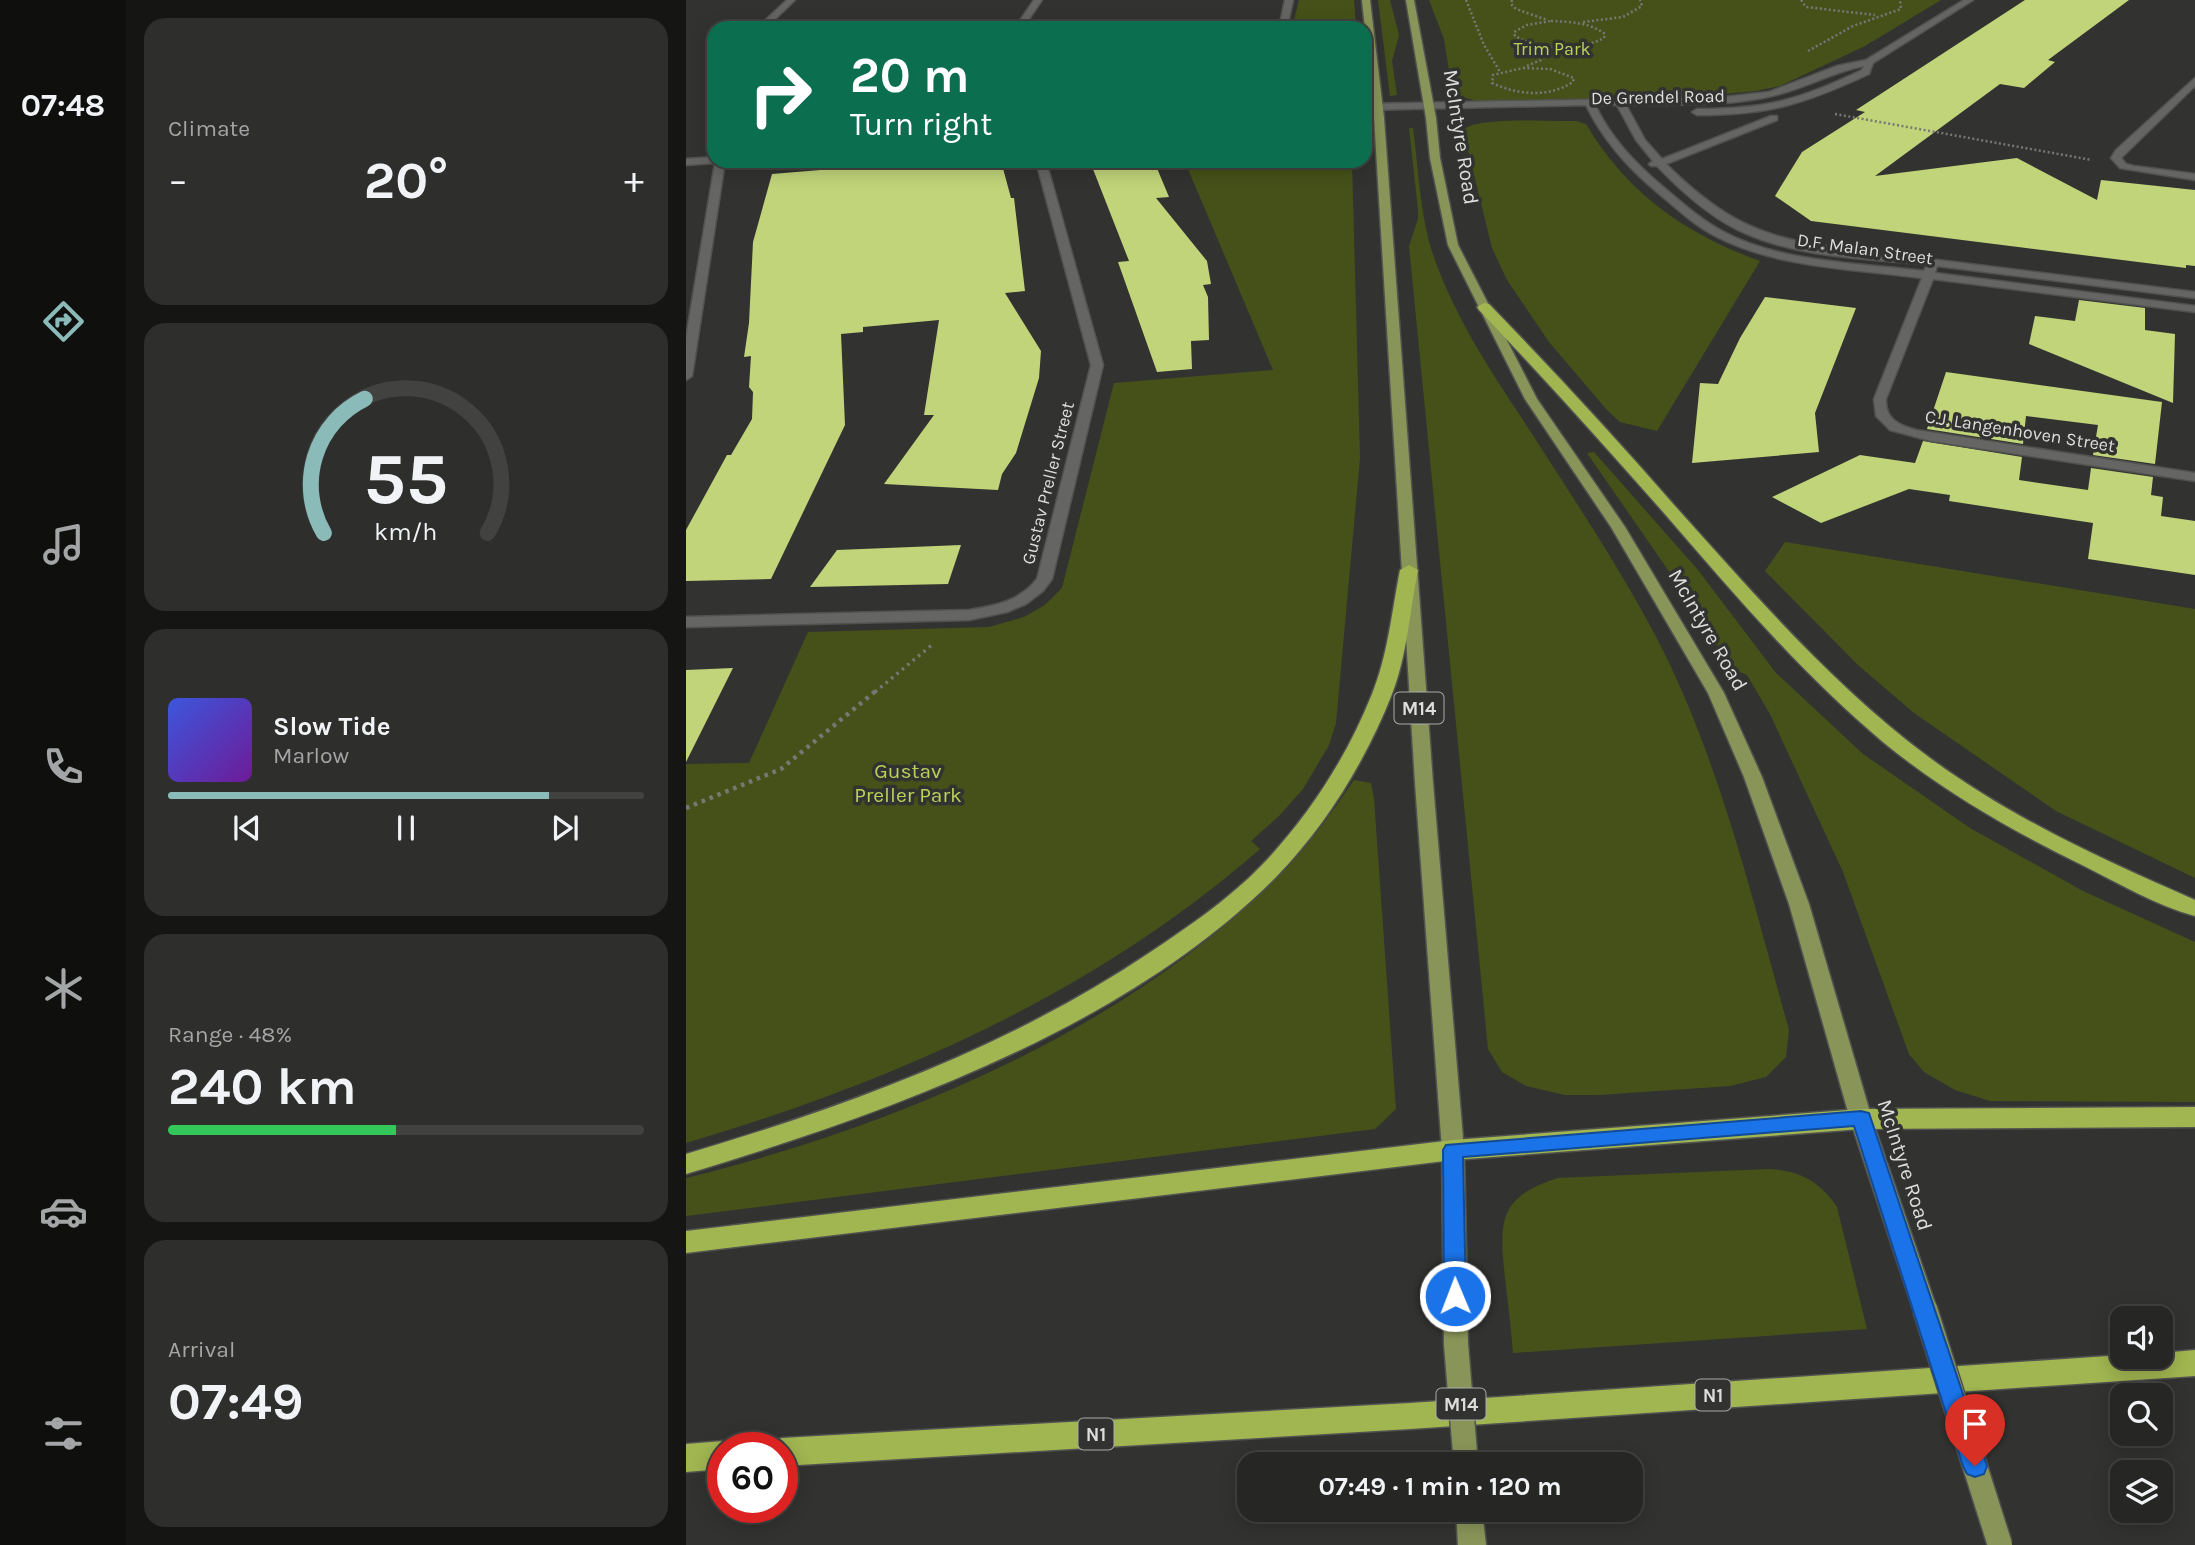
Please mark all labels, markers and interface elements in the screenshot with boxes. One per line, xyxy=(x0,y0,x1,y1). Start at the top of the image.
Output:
park label: Trim Park xyxy=(1513,38,1591,60)
text: 20 m xyxy=(850,47,970,104)
icon: right xyxy=(735,49,826,140)
street label: McIntyre Road xyxy=(1438,68,1484,206)
street label: De Grendel Road xyxy=(1591,85,1725,109)
text: 07:48 xyxy=(21,87,105,124)
text: Turn right xyxy=(850,106,992,143)
text: Climate xyxy=(168,115,250,142)
text: 20° xyxy=(364,150,448,211)
text: − xyxy=(168,158,188,203)
text: + xyxy=(624,158,644,203)
street label: D.F. Malan Street xyxy=(1796,229,1934,269)
icon: directions xyxy=(39,297,88,346)
street label: Gustav Preller Street xyxy=(1017,399,1079,567)
street label: C.J. Langenhoven Street xyxy=(1923,405,2117,457)
text: 55 xyxy=(364,437,448,522)
text: km/h xyxy=(374,517,438,546)
icon: music xyxy=(39,520,88,569)
street label: McIntyre Road xyxy=(1663,565,1753,695)
road number: M14 xyxy=(1394,692,1444,723)
text: Slow Tide xyxy=(273,711,391,742)
icon: phone xyxy=(39,742,88,791)
text: Marlow xyxy=(273,742,349,769)
park label: Gustav Preller Park xyxy=(854,759,962,807)
icon: previous xyxy=(228,809,266,847)
icon: pause xyxy=(387,809,425,847)
icon: next xyxy=(546,809,584,847)
icon: climate xyxy=(39,964,88,1013)
text: Range · 48% xyxy=(168,1021,292,1048)
text: 240 km xyxy=(168,1056,357,1117)
street label: McIntyre Road xyxy=(1872,1096,1938,1234)
icon: car xyxy=(39,1187,88,1236)
position arrow xyxy=(1418,1259,1492,1333)
map controls xyxy=(2110,1306,2173,1523)
button: sound xyxy=(2110,1306,2173,1369)
text: Arrival xyxy=(168,1336,235,1363)
text: 07:49 xyxy=(168,1371,303,1432)
road number: N1 xyxy=(1696,1380,1730,1410)
button: search xyxy=(2110,1383,2173,1446)
road number: M14 xyxy=(1436,1388,1486,1420)
pin xyxy=(1945,1394,2005,1466)
icon: arrive xyxy=(1956,1405,1994,1443)
icon: filters xyxy=(39,1409,88,1458)
road number: N1 xyxy=(1078,1418,1114,1450)
speed limit sign: 60 xyxy=(707,1432,798,1523)
button: layers xyxy=(2110,1460,2173,1523)
text: 07:49 · 1 min · 120 m xyxy=(1318,1471,1562,1502)

